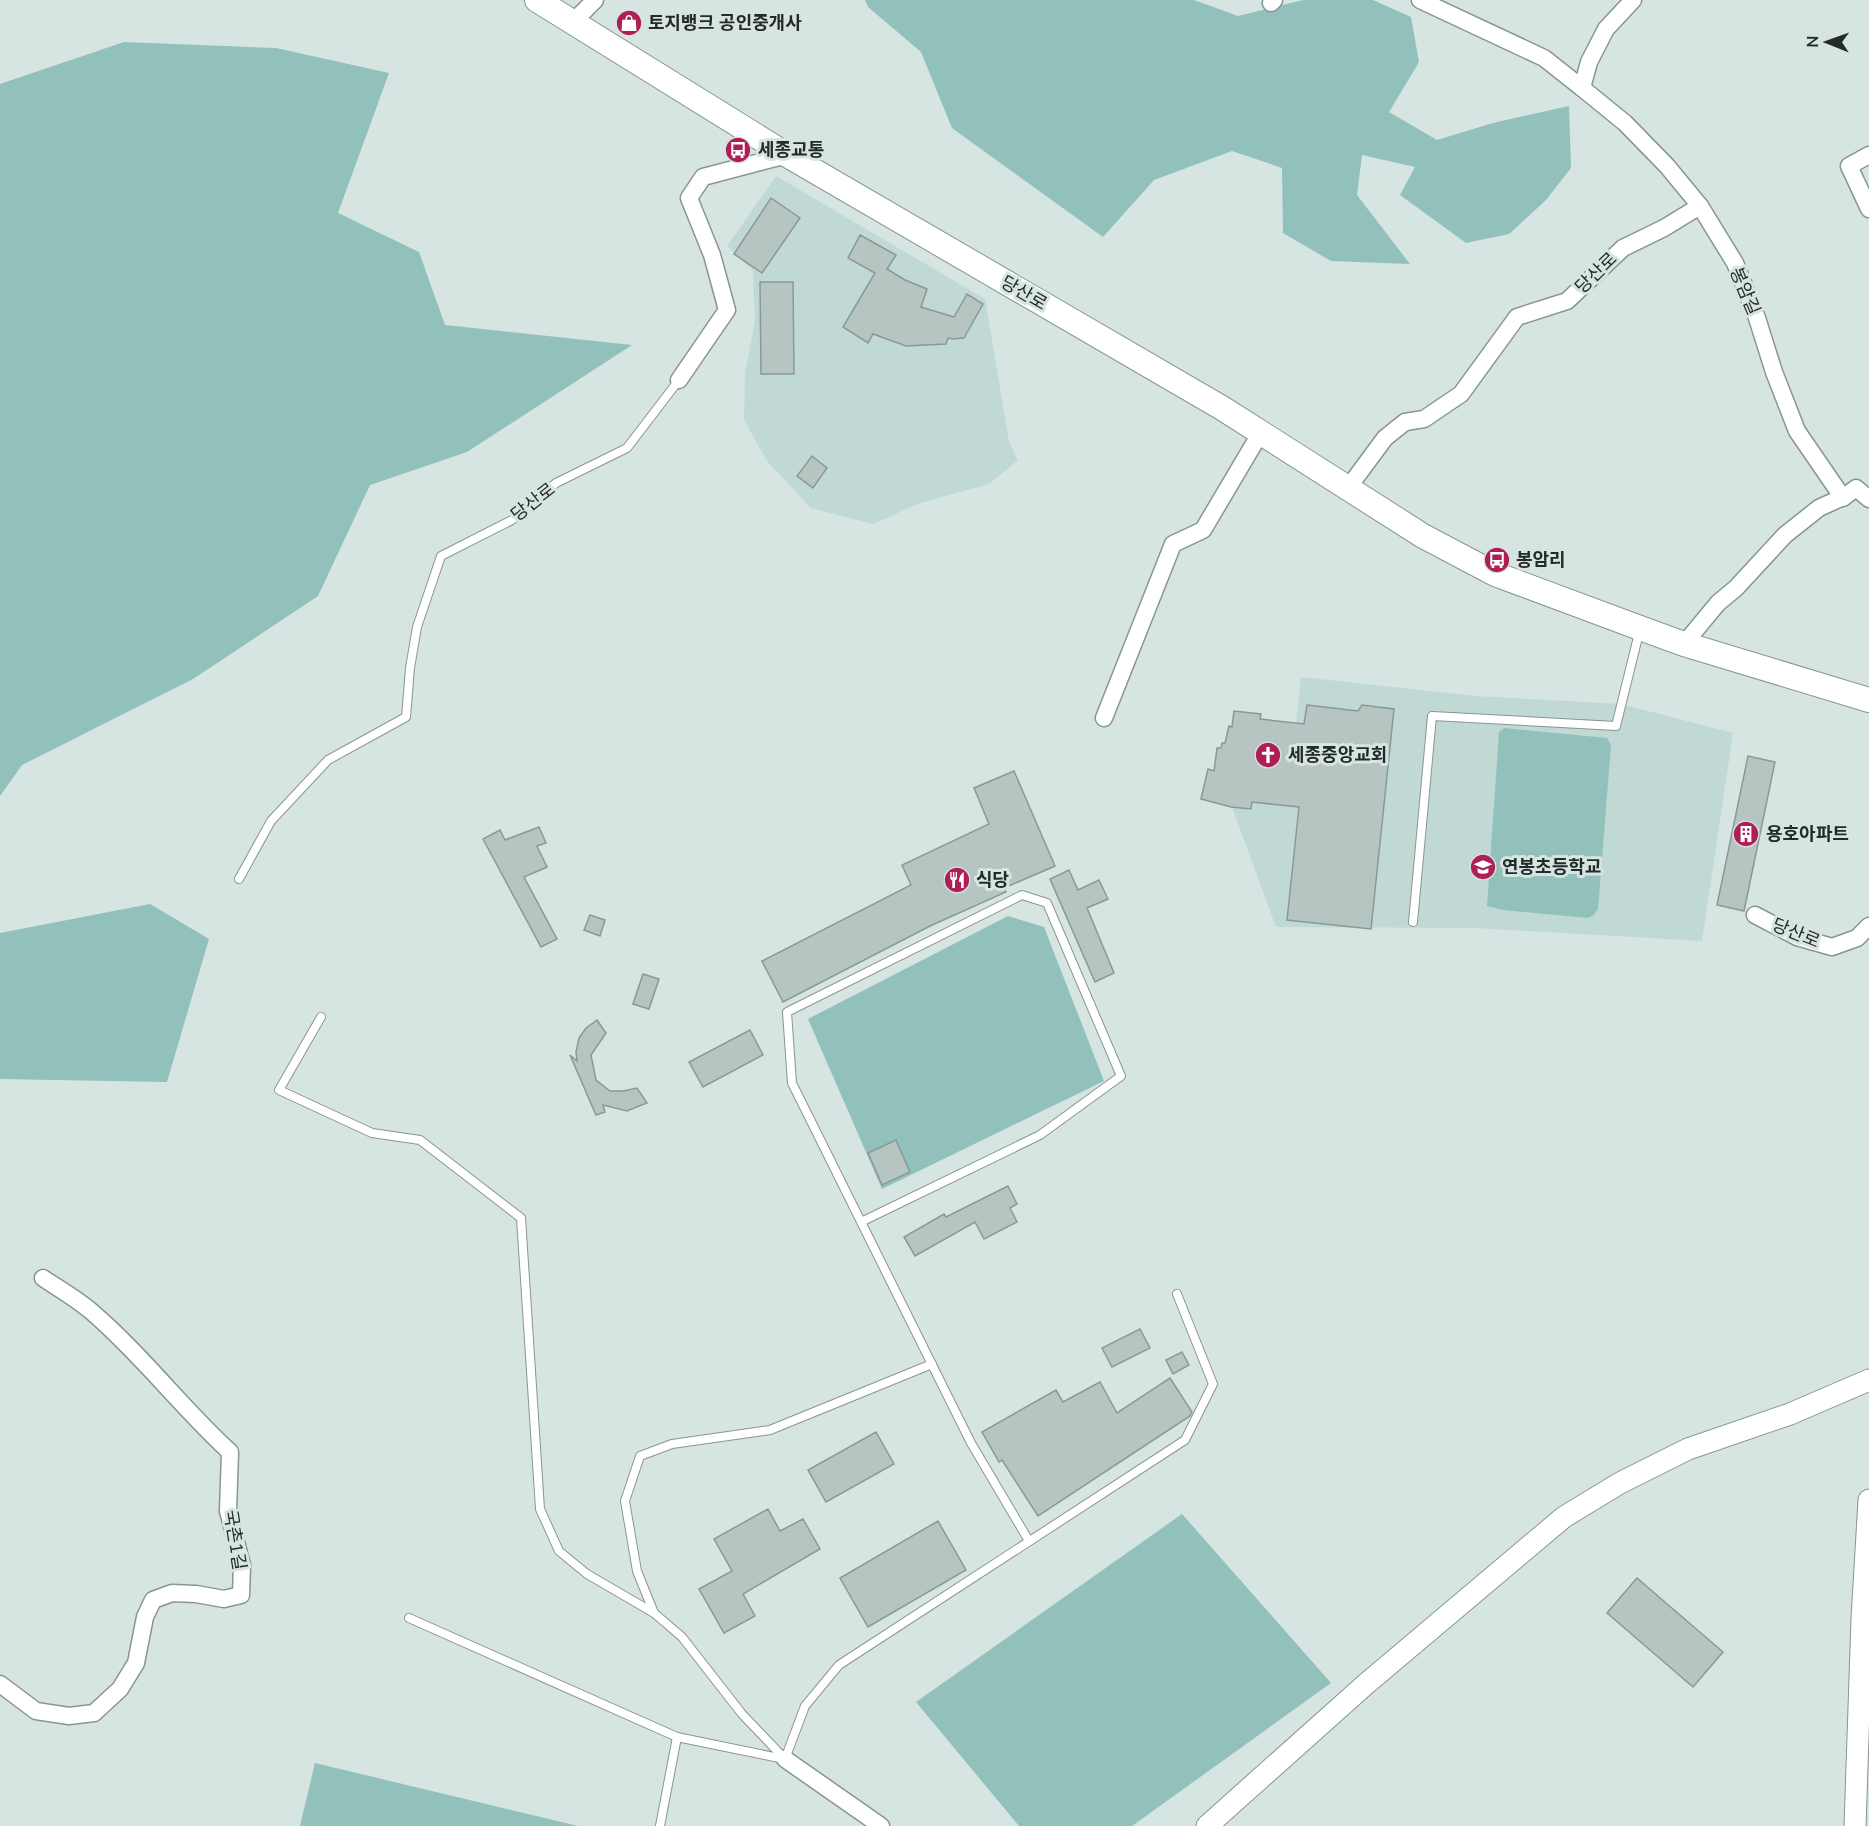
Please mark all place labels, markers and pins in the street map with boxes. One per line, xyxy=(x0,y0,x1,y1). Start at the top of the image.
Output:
shop icon: 토지뱅크 공인중개사 xyxy=(614,8,644,38)
place label: 토지뱅크 공인중개사 xyxy=(648,11,802,35)
bus stop icon: 세종교통 xyxy=(723,135,753,165)
place label: 세종교통 xyxy=(758,138,824,162)
bus stop icon: 봉암리 xyxy=(1482,545,1512,575)
place label: 봉암리 xyxy=(1516,548,1566,572)
church icon: 세종중앙교회 xyxy=(1253,740,1283,770)
place label: 세종중앙교회 xyxy=(1288,743,1387,767)
building icon: 용호아파트 xyxy=(1731,819,1761,849)
place label: 용호아파트 xyxy=(1766,822,1849,846)
school or university icon: 연봉초등학교 xyxy=(1468,852,1498,882)
place label: 연봉초등학교 xyxy=(1502,855,1601,879)
restaurant icon: 식당 xyxy=(942,865,972,895)
place label: 식당 xyxy=(976,868,1009,892)

